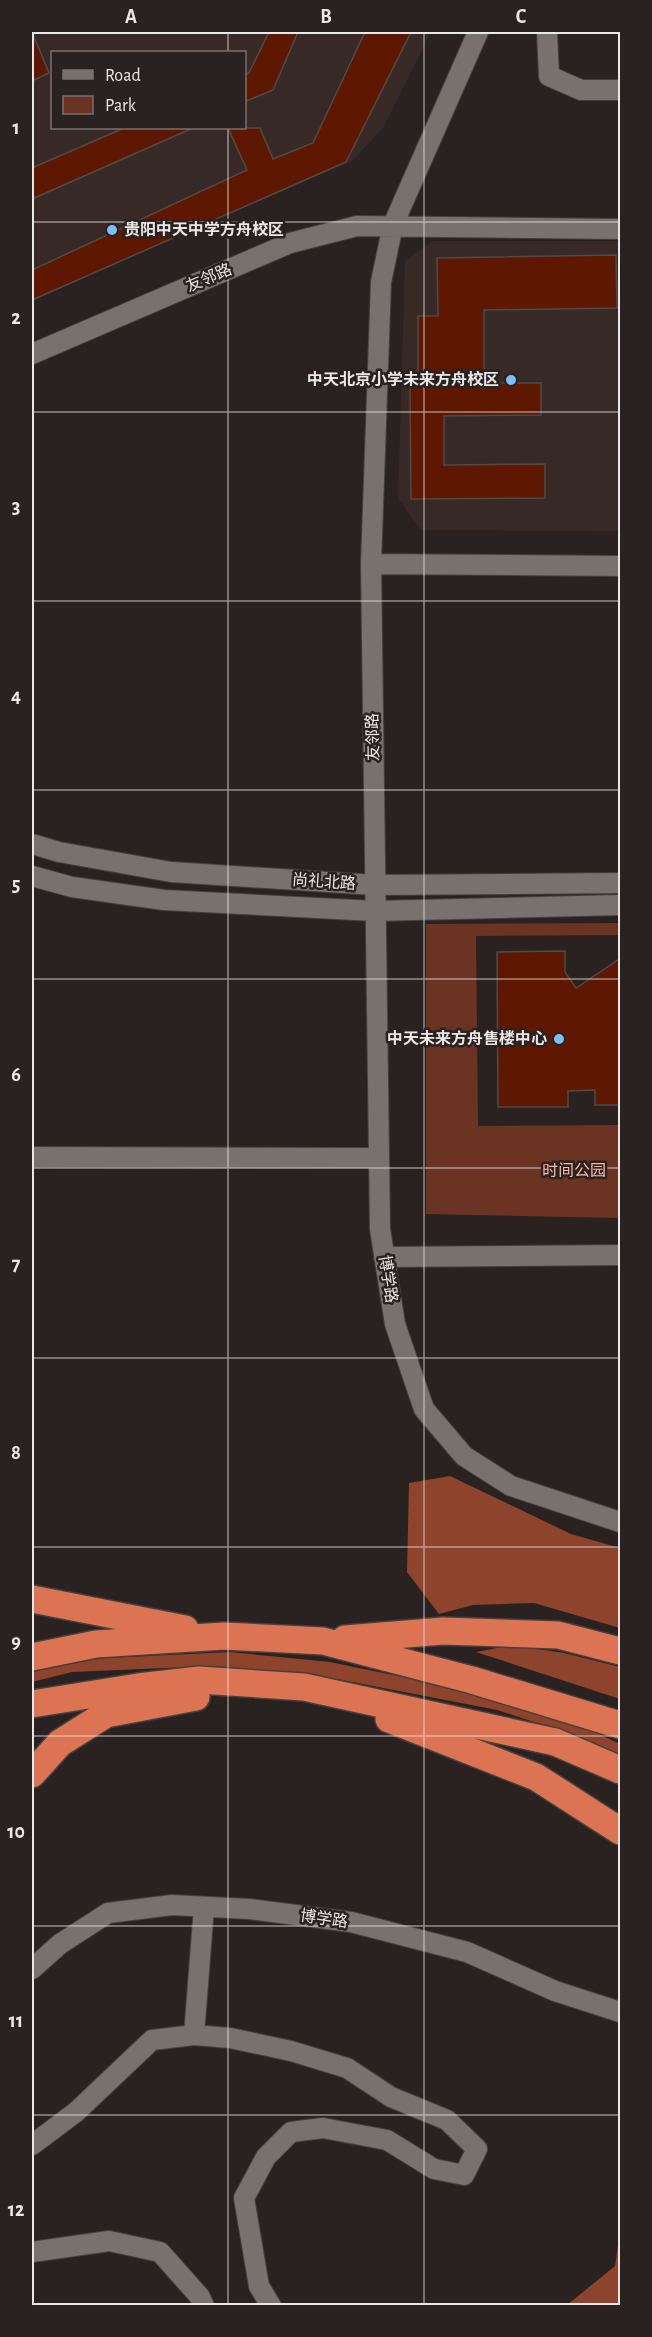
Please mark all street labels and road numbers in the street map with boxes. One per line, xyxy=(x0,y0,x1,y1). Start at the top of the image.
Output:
street label: 友邻路 xyxy=(183,260,234,295)
street label: 友邻路 xyxy=(364,713,381,761)
street label: 尚礼北路 xyxy=(292,871,357,892)
street label: 博学路 xyxy=(376,1254,401,1304)
street label: 博学路 xyxy=(299,1907,349,1930)

